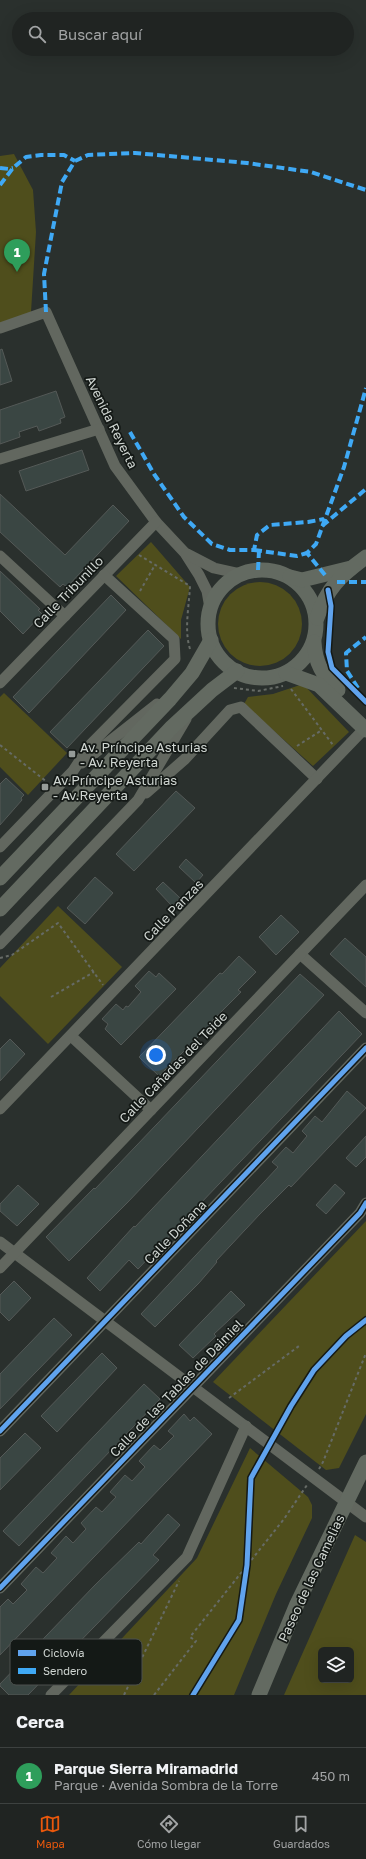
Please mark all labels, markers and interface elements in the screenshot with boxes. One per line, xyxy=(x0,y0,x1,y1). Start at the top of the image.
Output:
search box xyxy=(12,12,354,56)
icon: search xyxy=(26,23,48,45)
text: Buscar aquí xyxy=(58,25,142,43)
pin: 1 xyxy=(4,239,30,272)
street label: Avenida Reyerta xyxy=(83,373,141,471)
street label: Calle Tribunillo xyxy=(30,553,107,631)
place label: Av. Príncipe Asturias - Av. Reyerta xyxy=(80,739,207,770)
marker: Av. Príncipe Asturias - Av. Reyerta xyxy=(67,749,77,759)
place label: Av.Príncipe Asturias - Av.Reyerta xyxy=(53,772,177,803)
marker: Av.Príncipe Asturias - Av.Reyerta xyxy=(40,782,50,792)
street label: Calle Panzas xyxy=(140,876,207,944)
street label: Calle Cañadas del Teide xyxy=(116,1008,230,1126)
your location xyxy=(146,1045,166,1065)
street label: Calle Doñana xyxy=(141,1197,209,1267)
street label: Calle de las Tablas de Daimiel xyxy=(106,1316,246,1460)
street label: Paseo de las Camelias xyxy=(274,1512,348,1644)
legend xyxy=(10,1639,142,1685)
text: Ciclovía xyxy=(43,1646,85,1659)
map controls xyxy=(318,1647,354,1683)
button: layers xyxy=(318,1647,354,1683)
text: Sendero xyxy=(43,1664,88,1677)
text: Cerca xyxy=(16,1711,64,1732)
text: Parque Sierra Miramadrid xyxy=(54,1759,238,1777)
text: 1 xyxy=(26,1768,32,1784)
text: 450 m xyxy=(312,1768,350,1784)
text: Parque · Avenida Sombra de la Torre xyxy=(54,1777,278,1793)
tab: Mapa xyxy=(36,1813,65,1850)
tab: Cómo llegar xyxy=(137,1813,201,1850)
tab: Guardados xyxy=(273,1813,330,1850)

